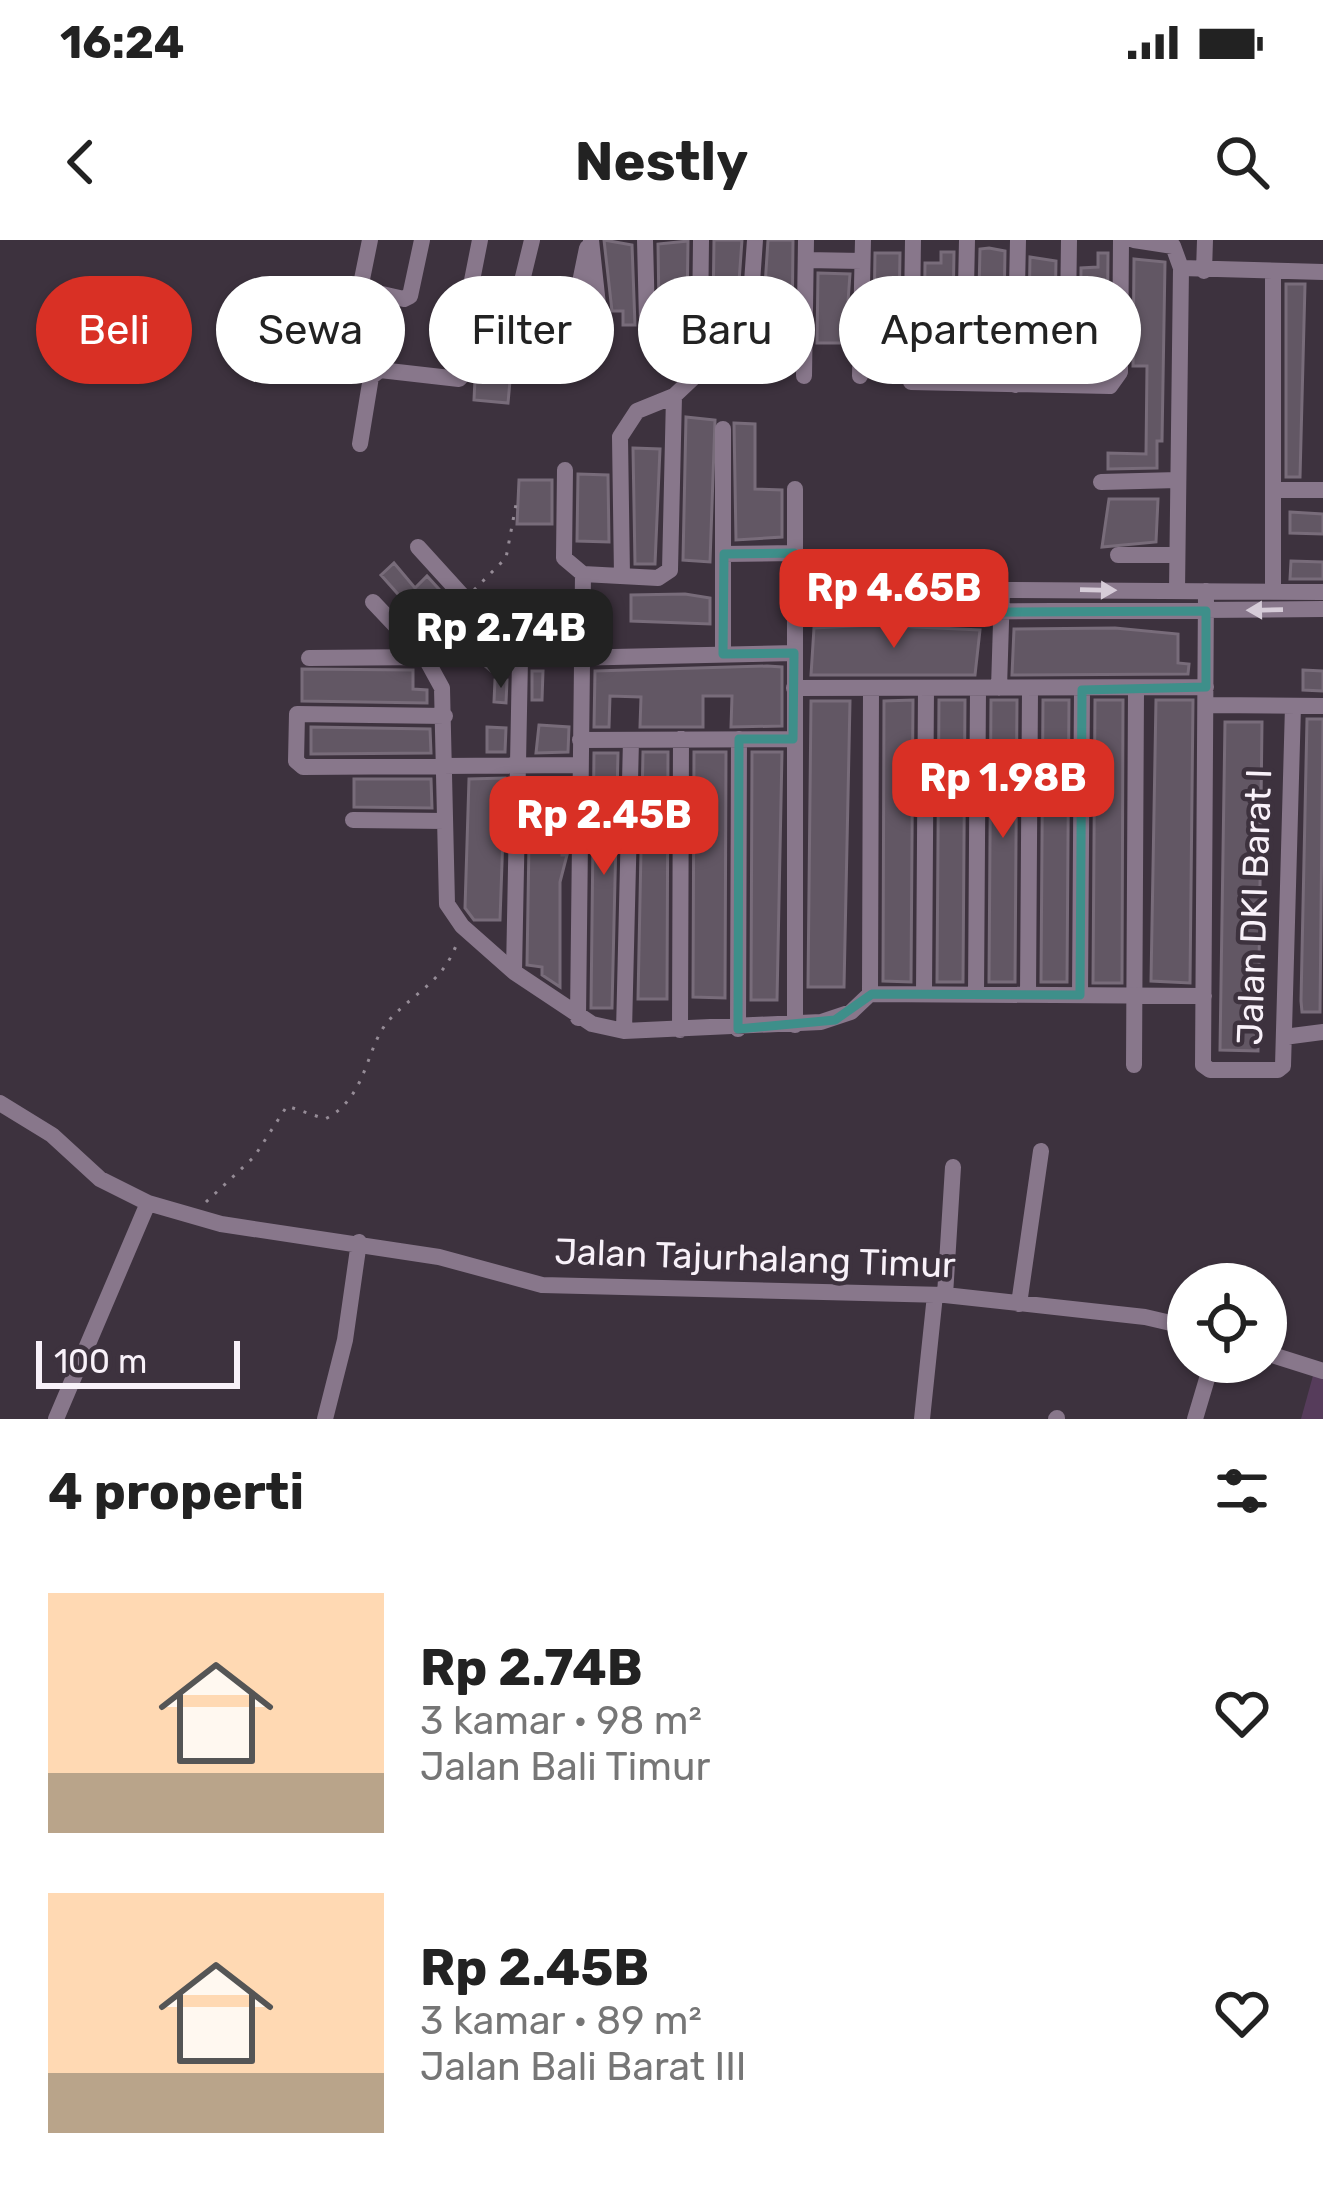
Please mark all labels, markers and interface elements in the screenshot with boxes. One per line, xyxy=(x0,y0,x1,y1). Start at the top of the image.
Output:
text: 16:24 xyxy=(60,16,185,69)
icon: back xyxy=(48,129,114,195)
icon: search xyxy=(1209,129,1275,195)
text: Nestly xyxy=(575,130,748,194)
chip: Beli xyxy=(36,276,192,384)
chip: Sewa xyxy=(216,276,405,384)
chip: Filter xyxy=(429,276,614,384)
chip: Baru xyxy=(638,276,815,384)
chip: Apartemen xyxy=(839,276,1141,384)
pin: Rp 4.65B xyxy=(770,549,1018,651)
text: Rp 4.65B xyxy=(806,565,982,611)
one-way arrow xyxy=(1080,581,1118,600)
pin: Rp 2.74B xyxy=(377,589,625,691)
one-way arrow xyxy=(1245,601,1283,620)
text: Rp 2.74B xyxy=(416,605,586,651)
pin: Rp 1.98B xyxy=(879,739,1127,841)
text: Rp 1.98B xyxy=(919,755,1087,801)
street label: Jalan DKI Barat I xyxy=(1228,768,1280,1046)
pin: Rp 2.45B xyxy=(480,776,728,878)
text: Rp 2.45B xyxy=(516,792,692,838)
street label: Jalan Tajurhalang Timur xyxy=(554,1230,957,1287)
map controls xyxy=(1167,1263,1287,1383)
button: locate xyxy=(1167,1263,1287,1383)
scale bar xyxy=(36,1335,240,1388)
text: 100 m xyxy=(54,1342,147,1381)
icon: filters xyxy=(1209,1458,1275,1524)
text: 4 properti xyxy=(48,1461,304,1522)
text: Rp 2.74B xyxy=(420,1637,643,1698)
icon: home xyxy=(144,1641,288,1785)
icon: heart xyxy=(1209,1680,1275,1746)
text: 3 kamar · 98 m² xyxy=(420,1698,702,1744)
text: Jalan Bali Timur xyxy=(420,1744,710,1790)
text: Rp 2.45B xyxy=(420,1937,649,1998)
icon: home xyxy=(144,1941,288,2085)
icon: heart xyxy=(1209,1980,1275,2046)
text: 3 kamar · 89 m² xyxy=(420,1998,702,2044)
text: Jalan Bali Barat III xyxy=(420,2044,747,2090)

